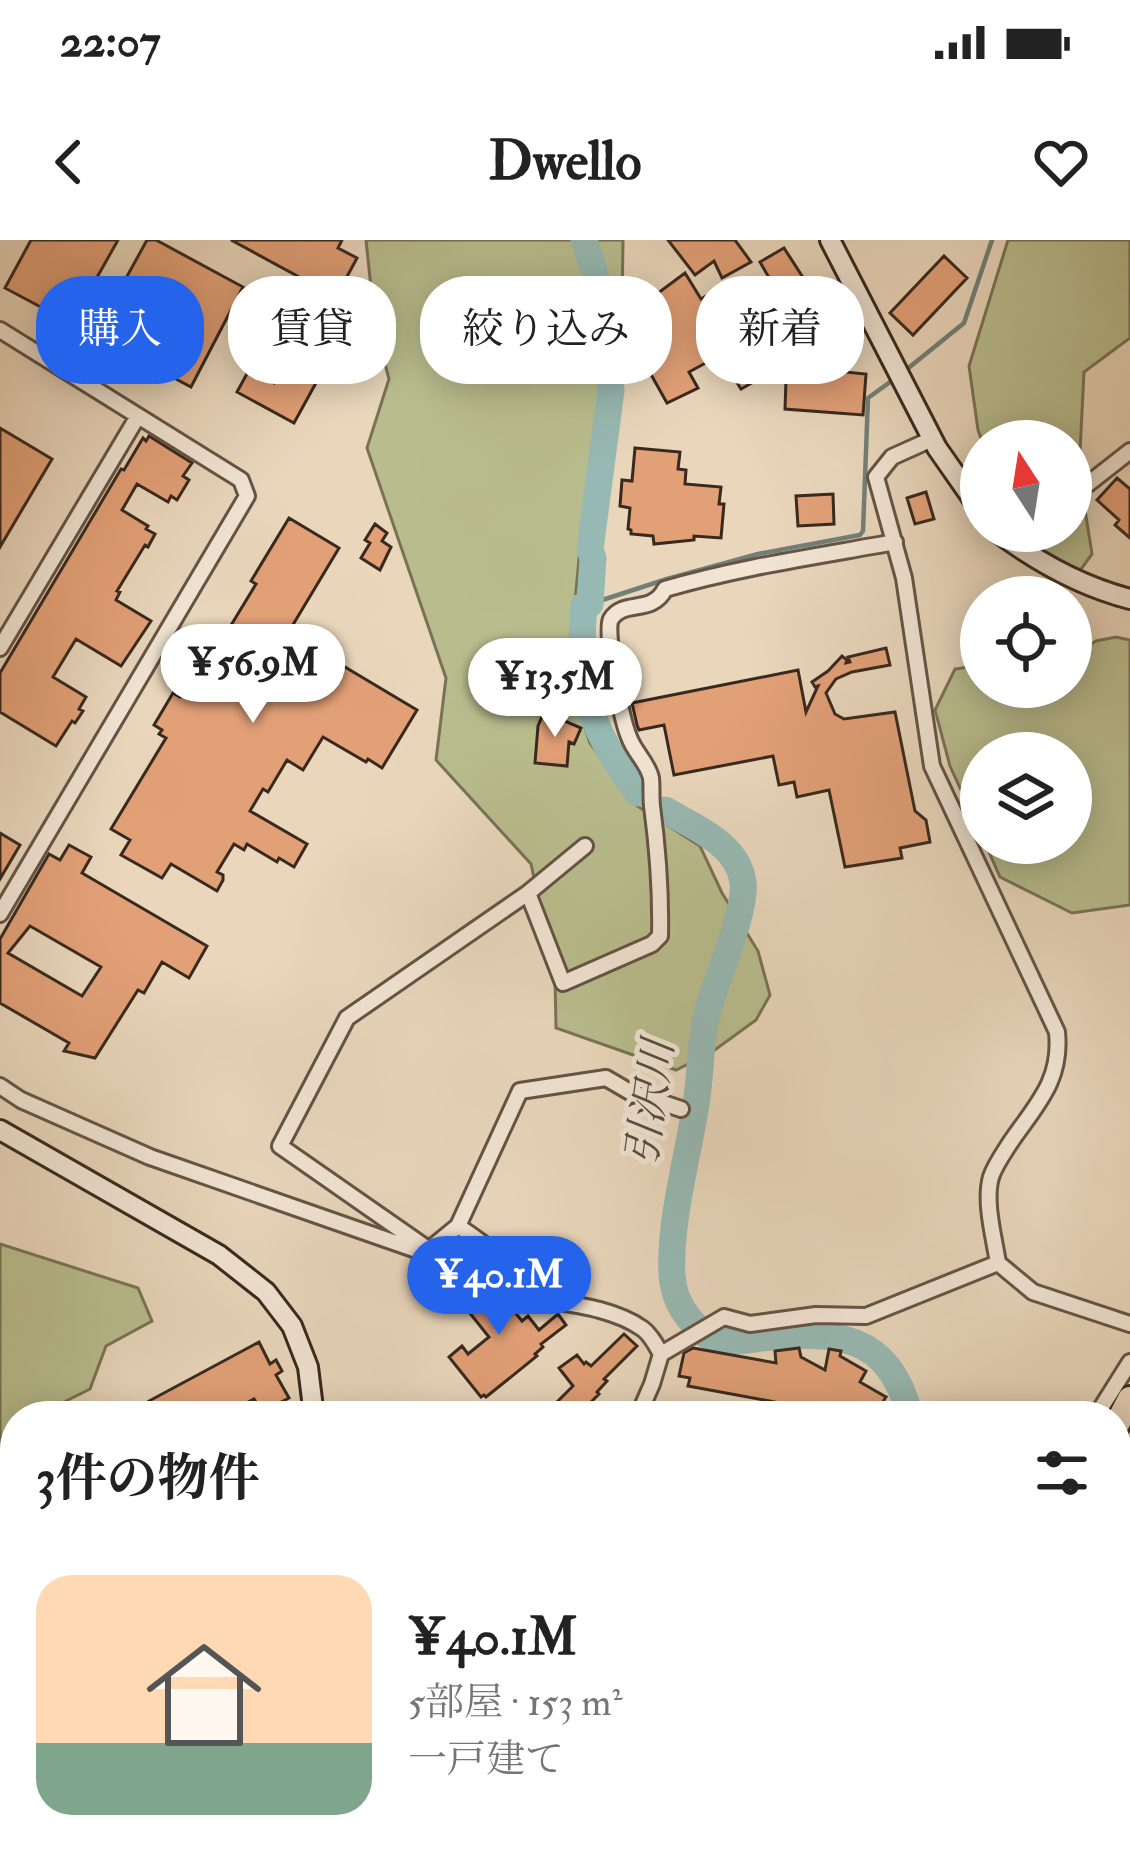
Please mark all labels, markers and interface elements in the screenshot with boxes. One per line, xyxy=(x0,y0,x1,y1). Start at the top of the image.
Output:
text: 22:07 xyxy=(60,14,160,70)
text: Dwello xyxy=(489,128,641,196)
icon: back xyxy=(36,129,102,195)
icon: heart xyxy=(1028,129,1094,195)
chip: 購入 xyxy=(36,276,204,384)
chip: 賃貸 xyxy=(228,276,396,384)
chip: 絞り込み xyxy=(420,276,672,384)
chip: 新着 xyxy=(696,276,864,384)
north arrow xyxy=(960,420,1092,552)
map controls xyxy=(960,420,1092,864)
button: locate xyxy=(960,576,1092,708)
pin: ¥56.9M xyxy=(155,624,351,726)
text: ¥56.9M xyxy=(187,638,319,687)
pin: ¥13.5M xyxy=(457,638,653,740)
text: ¥13.5M xyxy=(495,652,615,701)
button: layers xyxy=(960,732,1092,864)
water label: 引沢川 xyxy=(616,1033,686,1169)
pin: ¥40.1M xyxy=(401,1236,597,1338)
text: ¥40.1M xyxy=(434,1250,564,1299)
icon: filters xyxy=(1029,1440,1095,1506)
text: 3件の物件 xyxy=(36,1447,260,1511)
text: ¥40.1M xyxy=(408,1606,577,1670)
icon: home xyxy=(132,1623,276,1767)
text: 5部屋 · 153 m² xyxy=(408,1678,623,1727)
text: 一戸建て xyxy=(408,1735,564,1784)

